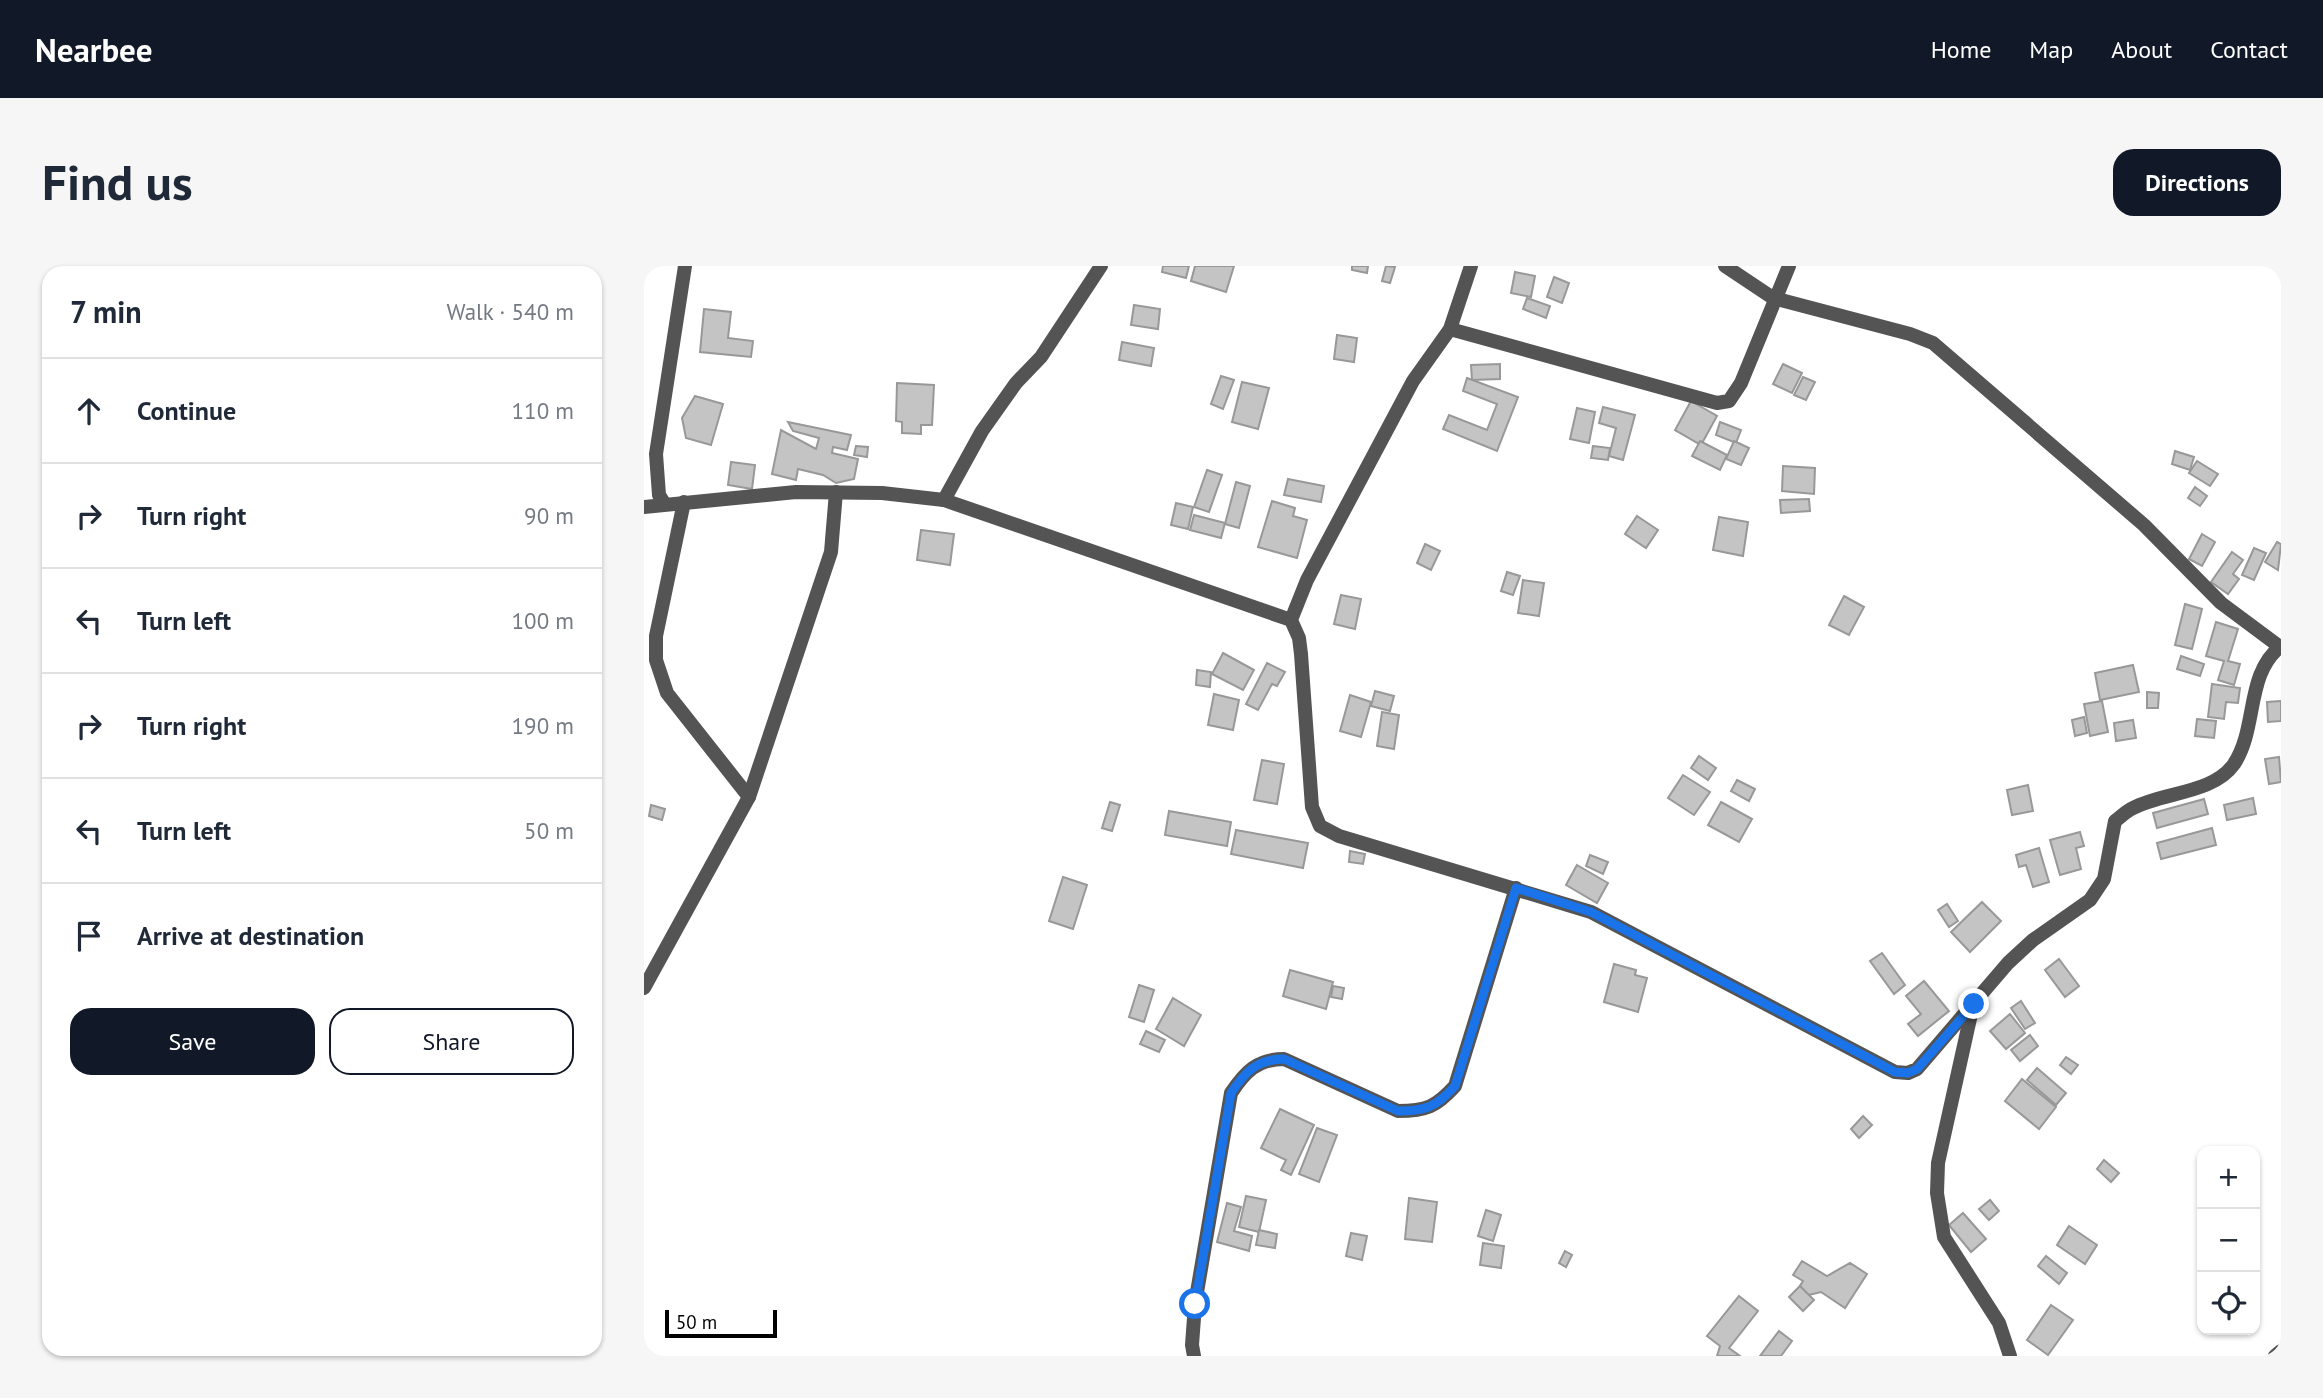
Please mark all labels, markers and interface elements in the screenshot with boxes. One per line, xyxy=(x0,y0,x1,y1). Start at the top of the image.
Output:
text: Nearbee xyxy=(35,28,152,71)
text: Home xyxy=(1931,34,1991,65)
text: Map xyxy=(2029,34,2073,65)
text: About xyxy=(2111,34,2172,65)
text: Contact xyxy=(2210,34,2288,65)
button: Directions xyxy=(2113,149,2281,216)
text: Find us xyxy=(42,150,193,214)
text: 7 min xyxy=(70,292,142,331)
text: Walk · 540 m xyxy=(447,297,574,326)
icon: ahead xyxy=(70,392,108,430)
text: Continue xyxy=(137,394,236,427)
text: 110 m xyxy=(512,396,574,425)
icon: right xyxy=(70,497,108,535)
text: Turn right xyxy=(137,499,246,532)
text: 90 m xyxy=(524,501,574,530)
icon: left xyxy=(70,602,108,640)
text: Turn left xyxy=(137,604,231,637)
text: 100 m xyxy=(512,606,574,635)
icon: right xyxy=(70,707,108,745)
text: Turn right xyxy=(137,709,246,742)
text: 190 m xyxy=(512,711,574,740)
icon: left xyxy=(70,812,108,850)
text: Turn left xyxy=(137,814,231,847)
text: 50 m xyxy=(524,816,574,845)
icon: arrive xyxy=(70,917,108,955)
text: Arrive at destination xyxy=(137,919,364,952)
route end xyxy=(1958,988,1989,1019)
button: Save xyxy=(70,1008,315,1075)
button: Share xyxy=(329,1008,574,1075)
map controls xyxy=(2197,1146,2260,1335)
button: + xyxy=(2197,1146,2260,1209)
button: − xyxy=(2197,1209,2260,1272)
button: locate xyxy=(2197,1272,2260,1335)
route start xyxy=(1179,1288,1210,1319)
scale bar xyxy=(665,1307,777,1339)
text: 50 m xyxy=(676,1310,717,1334)

